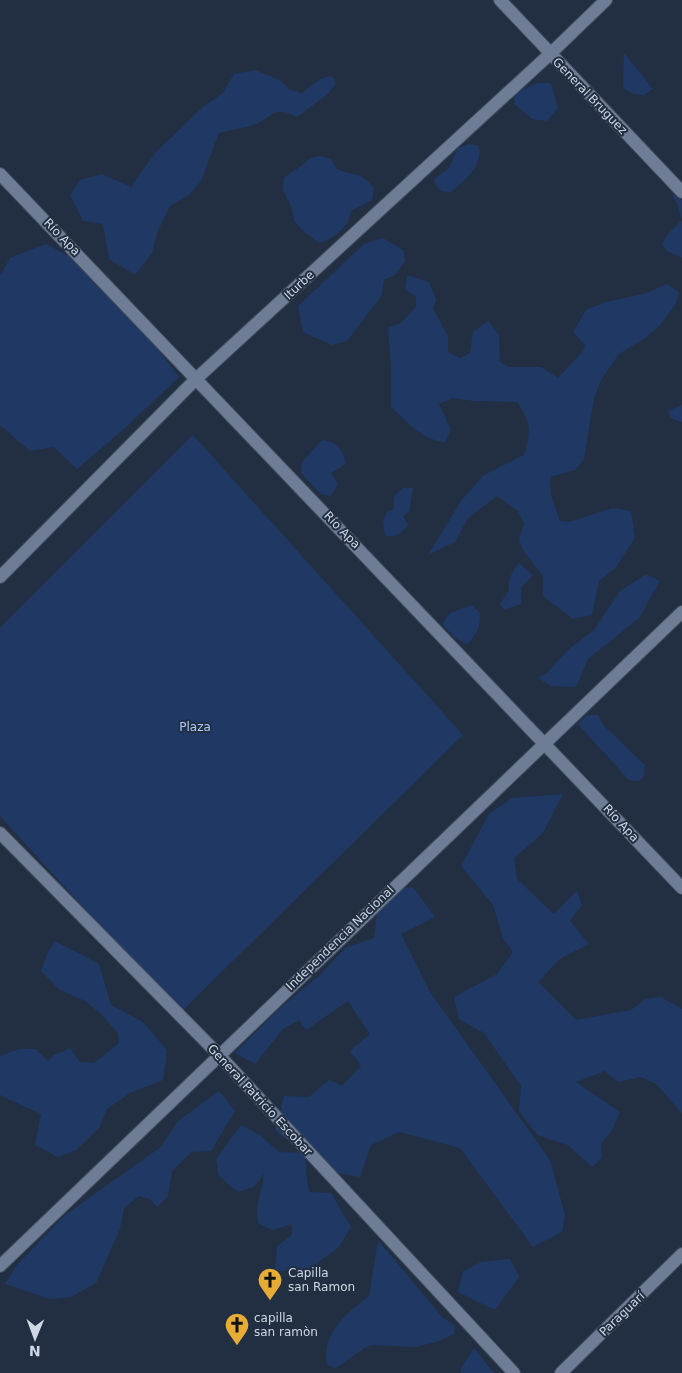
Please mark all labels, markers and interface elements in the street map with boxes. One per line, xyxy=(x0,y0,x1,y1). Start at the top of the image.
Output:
street label: General Bruguez xyxy=(550,55,630,137)
street label: Río Apa xyxy=(41,216,83,258)
street label: Iturbe xyxy=(281,268,317,302)
street label: Río Apa xyxy=(321,509,363,551)
park label: Plaza xyxy=(179,720,211,734)
street label: Río Apa xyxy=(600,801,642,845)
street label: Independencia Nacional xyxy=(283,883,397,993)
street label: General Patricio Escobar xyxy=(205,1042,315,1159)
place label: Capilla san Ramon xyxy=(288,1266,355,1294)
church icon: Capilla san Ramon xyxy=(257,1267,283,1301)
street label: Paraguarí xyxy=(597,1289,648,1339)
place label: capilla san ramòn xyxy=(254,1311,318,1339)
church icon: capilla san ramòn xyxy=(224,1312,250,1346)
north arrow xyxy=(10,1313,60,1363)
text: N xyxy=(29,1343,41,1359)

